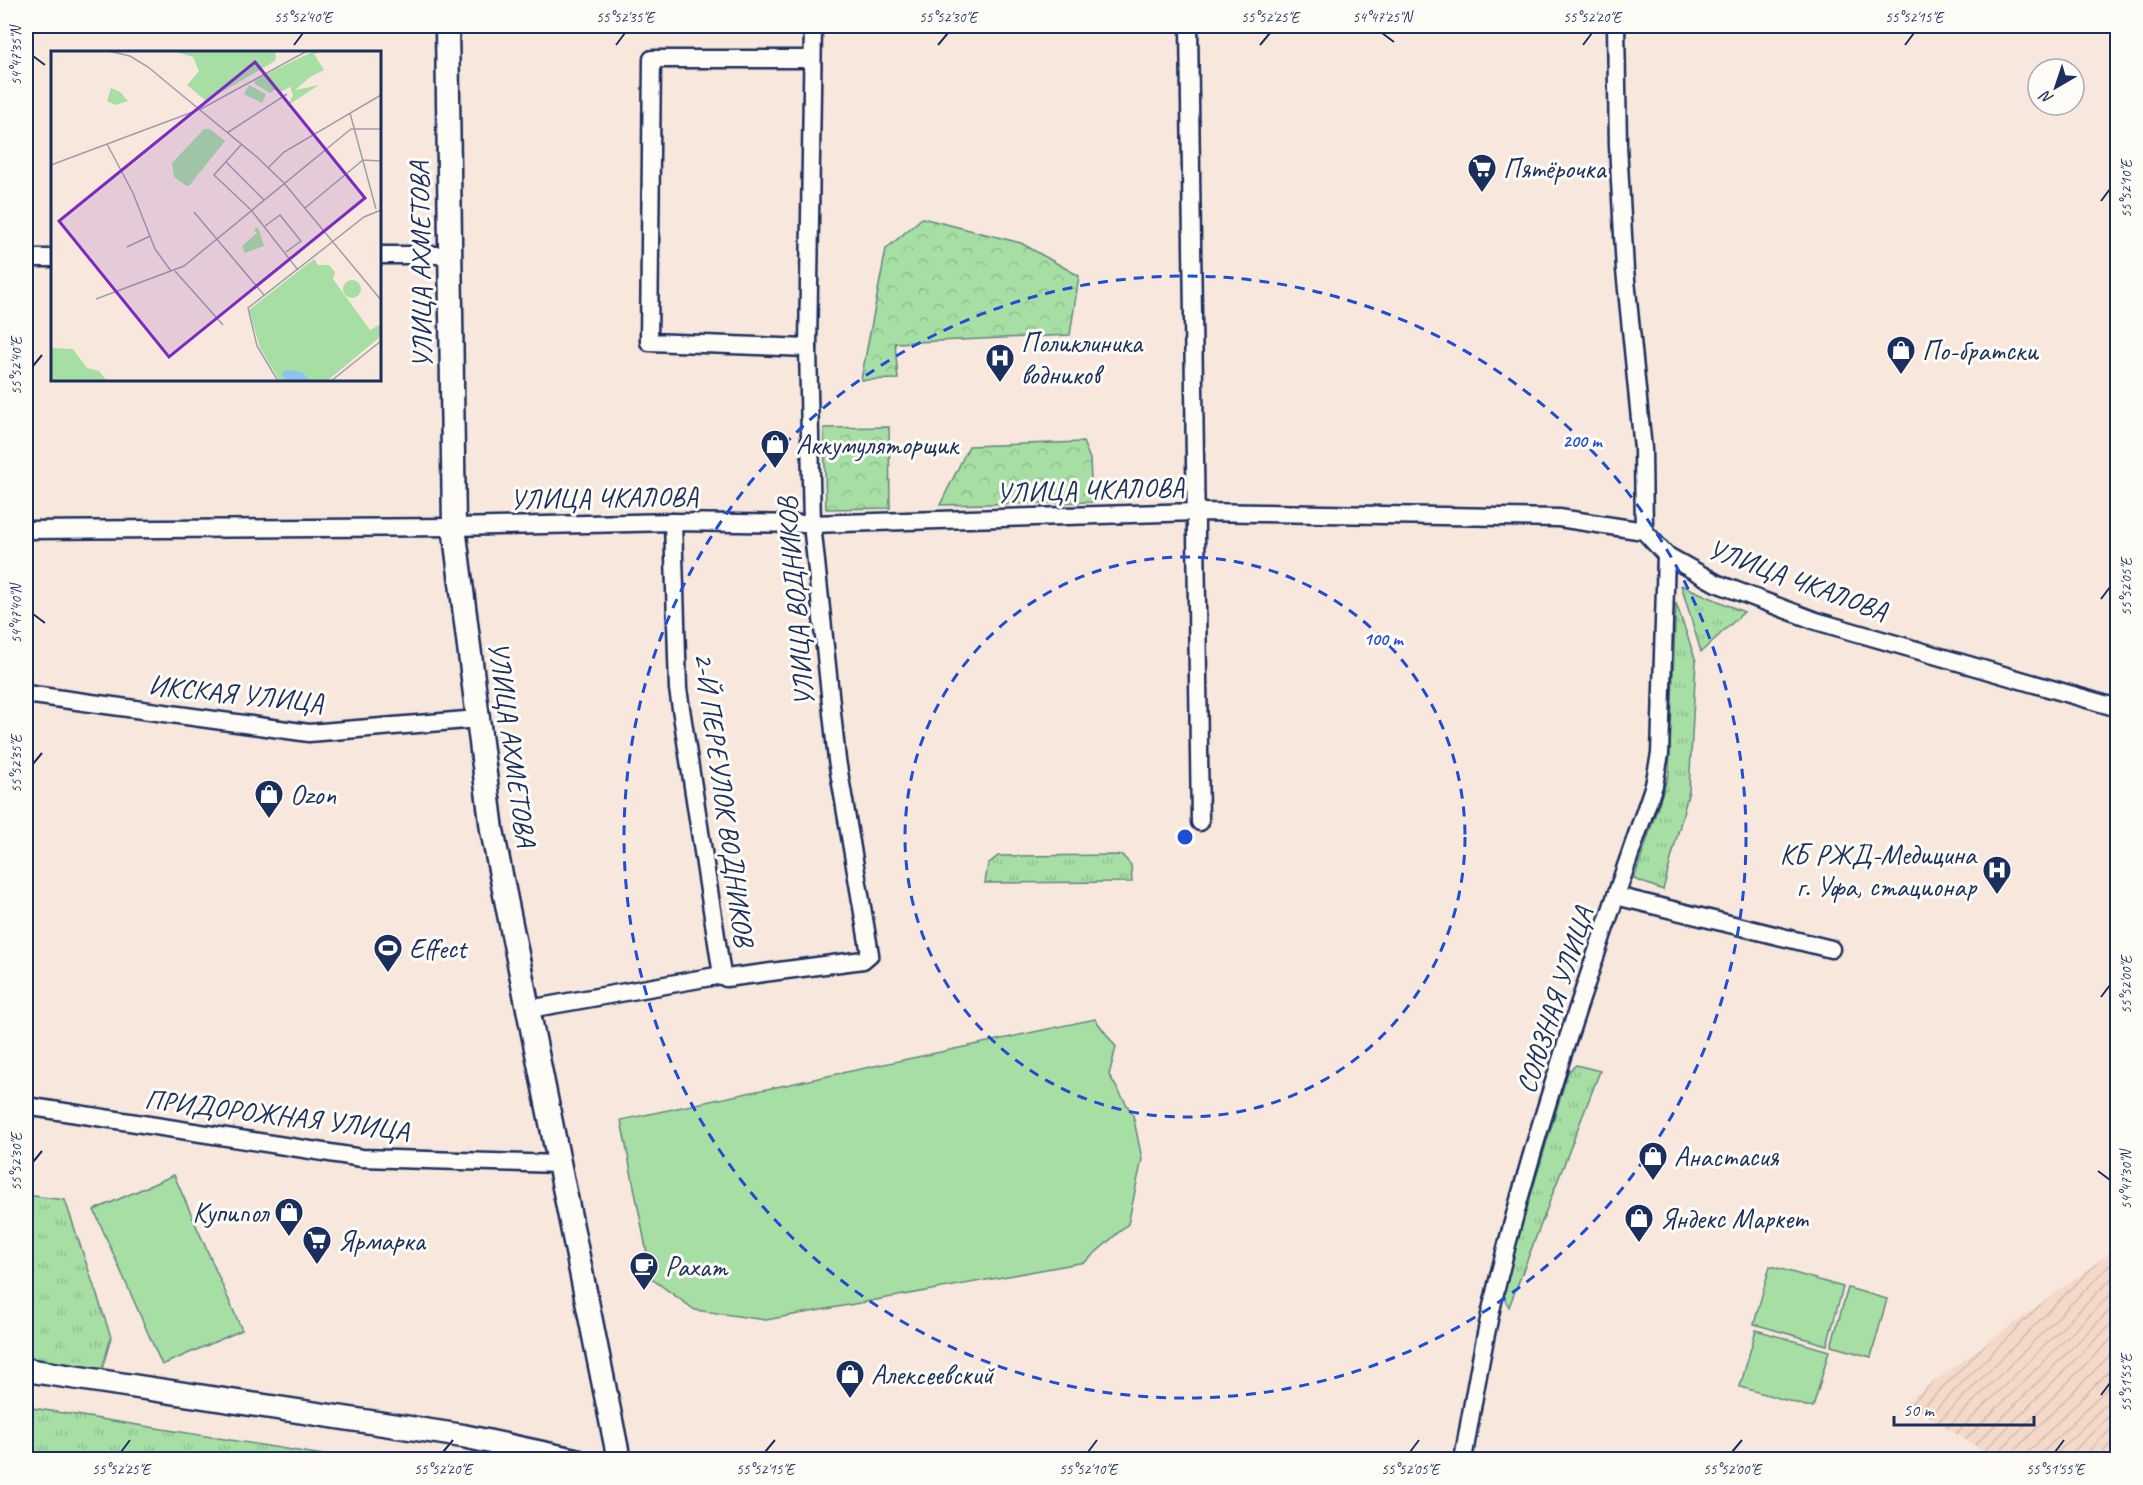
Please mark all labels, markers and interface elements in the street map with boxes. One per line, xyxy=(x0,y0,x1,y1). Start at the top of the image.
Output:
text: 55°52'40"E xyxy=(274,8,334,27)
text: 55°52'35"E xyxy=(596,8,656,27)
text: 55°52'30"E xyxy=(919,8,979,27)
text: 55°52'25"E xyxy=(1241,8,1301,27)
text: 54°47'25"N xyxy=(1352,8,1415,27)
text: 55°52'20"E xyxy=(1563,8,1623,27)
text: 55°52'15"E xyxy=(1885,8,1945,27)
text: 54°47'35"N xyxy=(7,23,26,86)
inset map xyxy=(51,51,381,381)
north arrow xyxy=(2026,57,2086,117)
text: N xyxy=(2035,85,2057,109)
place label: Пятёрочка xyxy=(1503,151,1607,186)
supermarket icon: Пятёрочка xyxy=(1466,152,1498,194)
text: 55°52'10"E xyxy=(2117,158,2136,218)
street label: УЛИЦА АХМЕТОВА xyxy=(401,159,440,369)
place label: Поликлиника водников xyxy=(1021,325,1144,392)
place label: По-братски xyxy=(1922,333,2039,368)
shop icon: По-братски xyxy=(1885,334,1917,376)
text: 55°52'40"E xyxy=(7,335,26,395)
hospital icon: Поликлиника водников xyxy=(984,342,1016,384)
place label: Аккумуляторщик xyxy=(796,427,961,462)
shop icon: Аккумуляторщик xyxy=(759,428,791,470)
text: 200 m xyxy=(1563,430,1603,452)
street label: УЛИЦА ЧКАЛОВА xyxy=(995,469,1186,510)
street label: УЛИЦА ЧКАЛОВА xyxy=(509,478,699,517)
street label: УЛИЦА ВОДНИКОВ xyxy=(769,493,822,708)
street label: УЛИЦА ЧКАЛОВА xyxy=(1703,531,1893,628)
text: 55°52'05"E xyxy=(2117,556,2136,616)
text: 54°47'40"N xyxy=(7,581,26,644)
text: 100 m xyxy=(1364,628,1404,650)
street label: УЛИЦА АХМЕТОВА xyxy=(481,639,544,851)
street label: 2-Й ПЕРЕУЛОК ВОДНИКОВ xyxy=(687,650,763,951)
street label: ИКСКАЯ УЛИЦА xyxy=(147,667,326,720)
text: 55°52'35"E xyxy=(7,733,26,793)
place label: Ozon xyxy=(290,777,336,812)
shop icon: Ozon xyxy=(253,778,285,820)
centre of rings xyxy=(1175,827,1195,847)
place label: КБ РЖД-Медицина г. Уфа, стационар xyxy=(1780,837,1978,904)
hospital icon: КБ РЖД-Медицина г. Уфа, стационар xyxy=(1981,854,2013,896)
street label: СОЮЗНАЯ УЛИЦА xyxy=(1508,901,1602,1097)
place label: Effect xyxy=(409,931,469,966)
sports icon: Effect xyxy=(372,932,404,974)
text: 55°52'00"E xyxy=(2117,954,2136,1014)
street label: ПРИДОРОЖНАЯ УЛИЦА xyxy=(143,1081,412,1148)
text: 55°52'30"E xyxy=(7,1131,26,1191)
place label: Анастасия xyxy=(1674,1139,1779,1174)
shop icon: Анастасия xyxy=(1637,1140,1669,1182)
text: 54°47'30"N xyxy=(2117,1147,2136,1210)
place label: Купипол xyxy=(193,1195,270,1230)
shop icon: Купипол xyxy=(273,1196,305,1238)
place label: Яндекс Маркет xyxy=(1660,1201,1809,1236)
shop icon: Яндекс Маркет xyxy=(1623,1202,1655,1244)
place label: Ярмарка xyxy=(338,1223,426,1258)
supermarket icon: Ярмарка xyxy=(301,1224,333,1266)
place label: Рахат xyxy=(665,1249,729,1284)
cafe icon: Рахат xyxy=(628,1250,660,1292)
text: 55°51'55"E xyxy=(2117,1352,2136,1412)
place label: Алексеевский xyxy=(871,1357,995,1392)
shop icon: Алексеевский xyxy=(834,1358,866,1400)
scale bar xyxy=(1894,1389,2034,1427)
text: 50 m xyxy=(1903,1399,1936,1421)
text: 55°52'25"E xyxy=(92,1460,152,1479)
text: 55°52'20"E xyxy=(414,1460,474,1479)
text: 55°52'15"E xyxy=(736,1460,796,1479)
text: 55°52'10"E xyxy=(1059,1460,1119,1479)
text: 55°52'05"E xyxy=(1381,1460,1441,1479)
text: 55°52'00"E xyxy=(1703,1460,1763,1479)
text: 55°51'55"E xyxy=(2026,1460,2086,1479)

